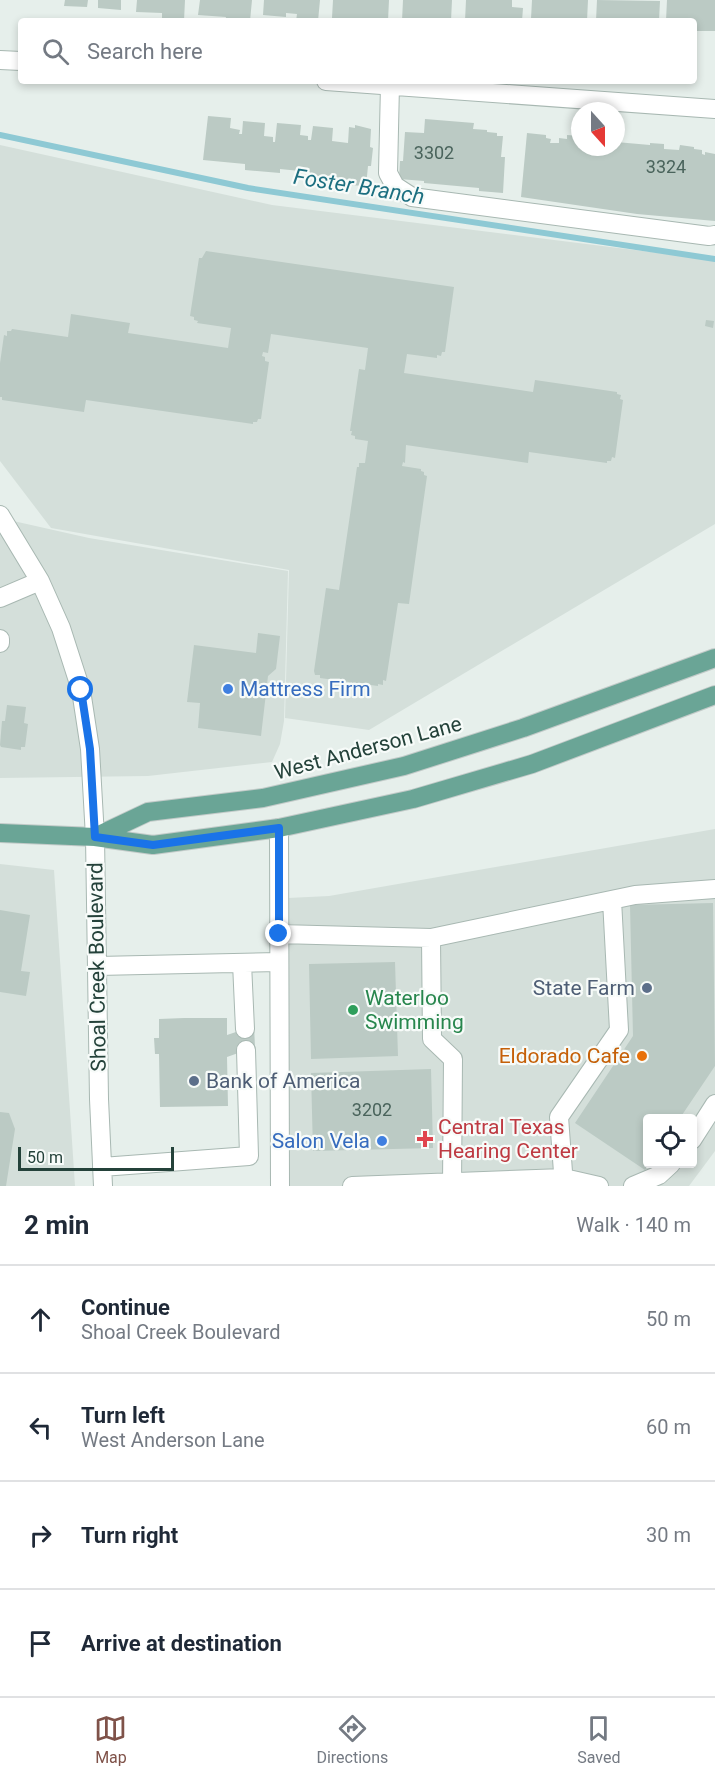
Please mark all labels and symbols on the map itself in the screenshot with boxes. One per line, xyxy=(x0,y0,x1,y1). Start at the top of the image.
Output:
north arrow xyxy=(571,102,625,156)
house number: 3302 xyxy=(414,142,454,163)
house number: 3324 xyxy=(646,156,686,177)
water label: Foster Branch xyxy=(292,164,426,209)
route start xyxy=(67,676,93,702)
place label: Mattress Firm xyxy=(240,677,371,701)
marker: Mattress Firm xyxy=(221,682,235,696)
street label: West Anderson Lane xyxy=(272,711,464,785)
street label: Shoal Creek Boulevard xyxy=(83,862,111,1072)
route end xyxy=(265,920,291,946)
place label: State Farm xyxy=(533,976,635,1000)
marker: State Farm xyxy=(640,981,654,995)
place label: Waterloo Swimming xyxy=(365,986,464,1034)
marker: Waterloo Swimming xyxy=(346,1003,360,1017)
place label: Eldorado Cafe xyxy=(499,1044,630,1068)
marker: Eldorado Cafe xyxy=(635,1049,649,1063)
place label: Bank of America xyxy=(206,1069,360,1093)
marker: Bank of America xyxy=(187,1074,201,1088)
house number: 3202 xyxy=(352,1099,392,1120)
place label: Central Texas Hearing Center xyxy=(438,1115,578,1163)
place label: Salon Vela xyxy=(272,1129,370,1153)
marker: Central Texas Hearing Center xyxy=(416,1130,434,1148)
marker: Salon Vela xyxy=(375,1134,389,1148)
scale bar xyxy=(18,1144,174,1172)

